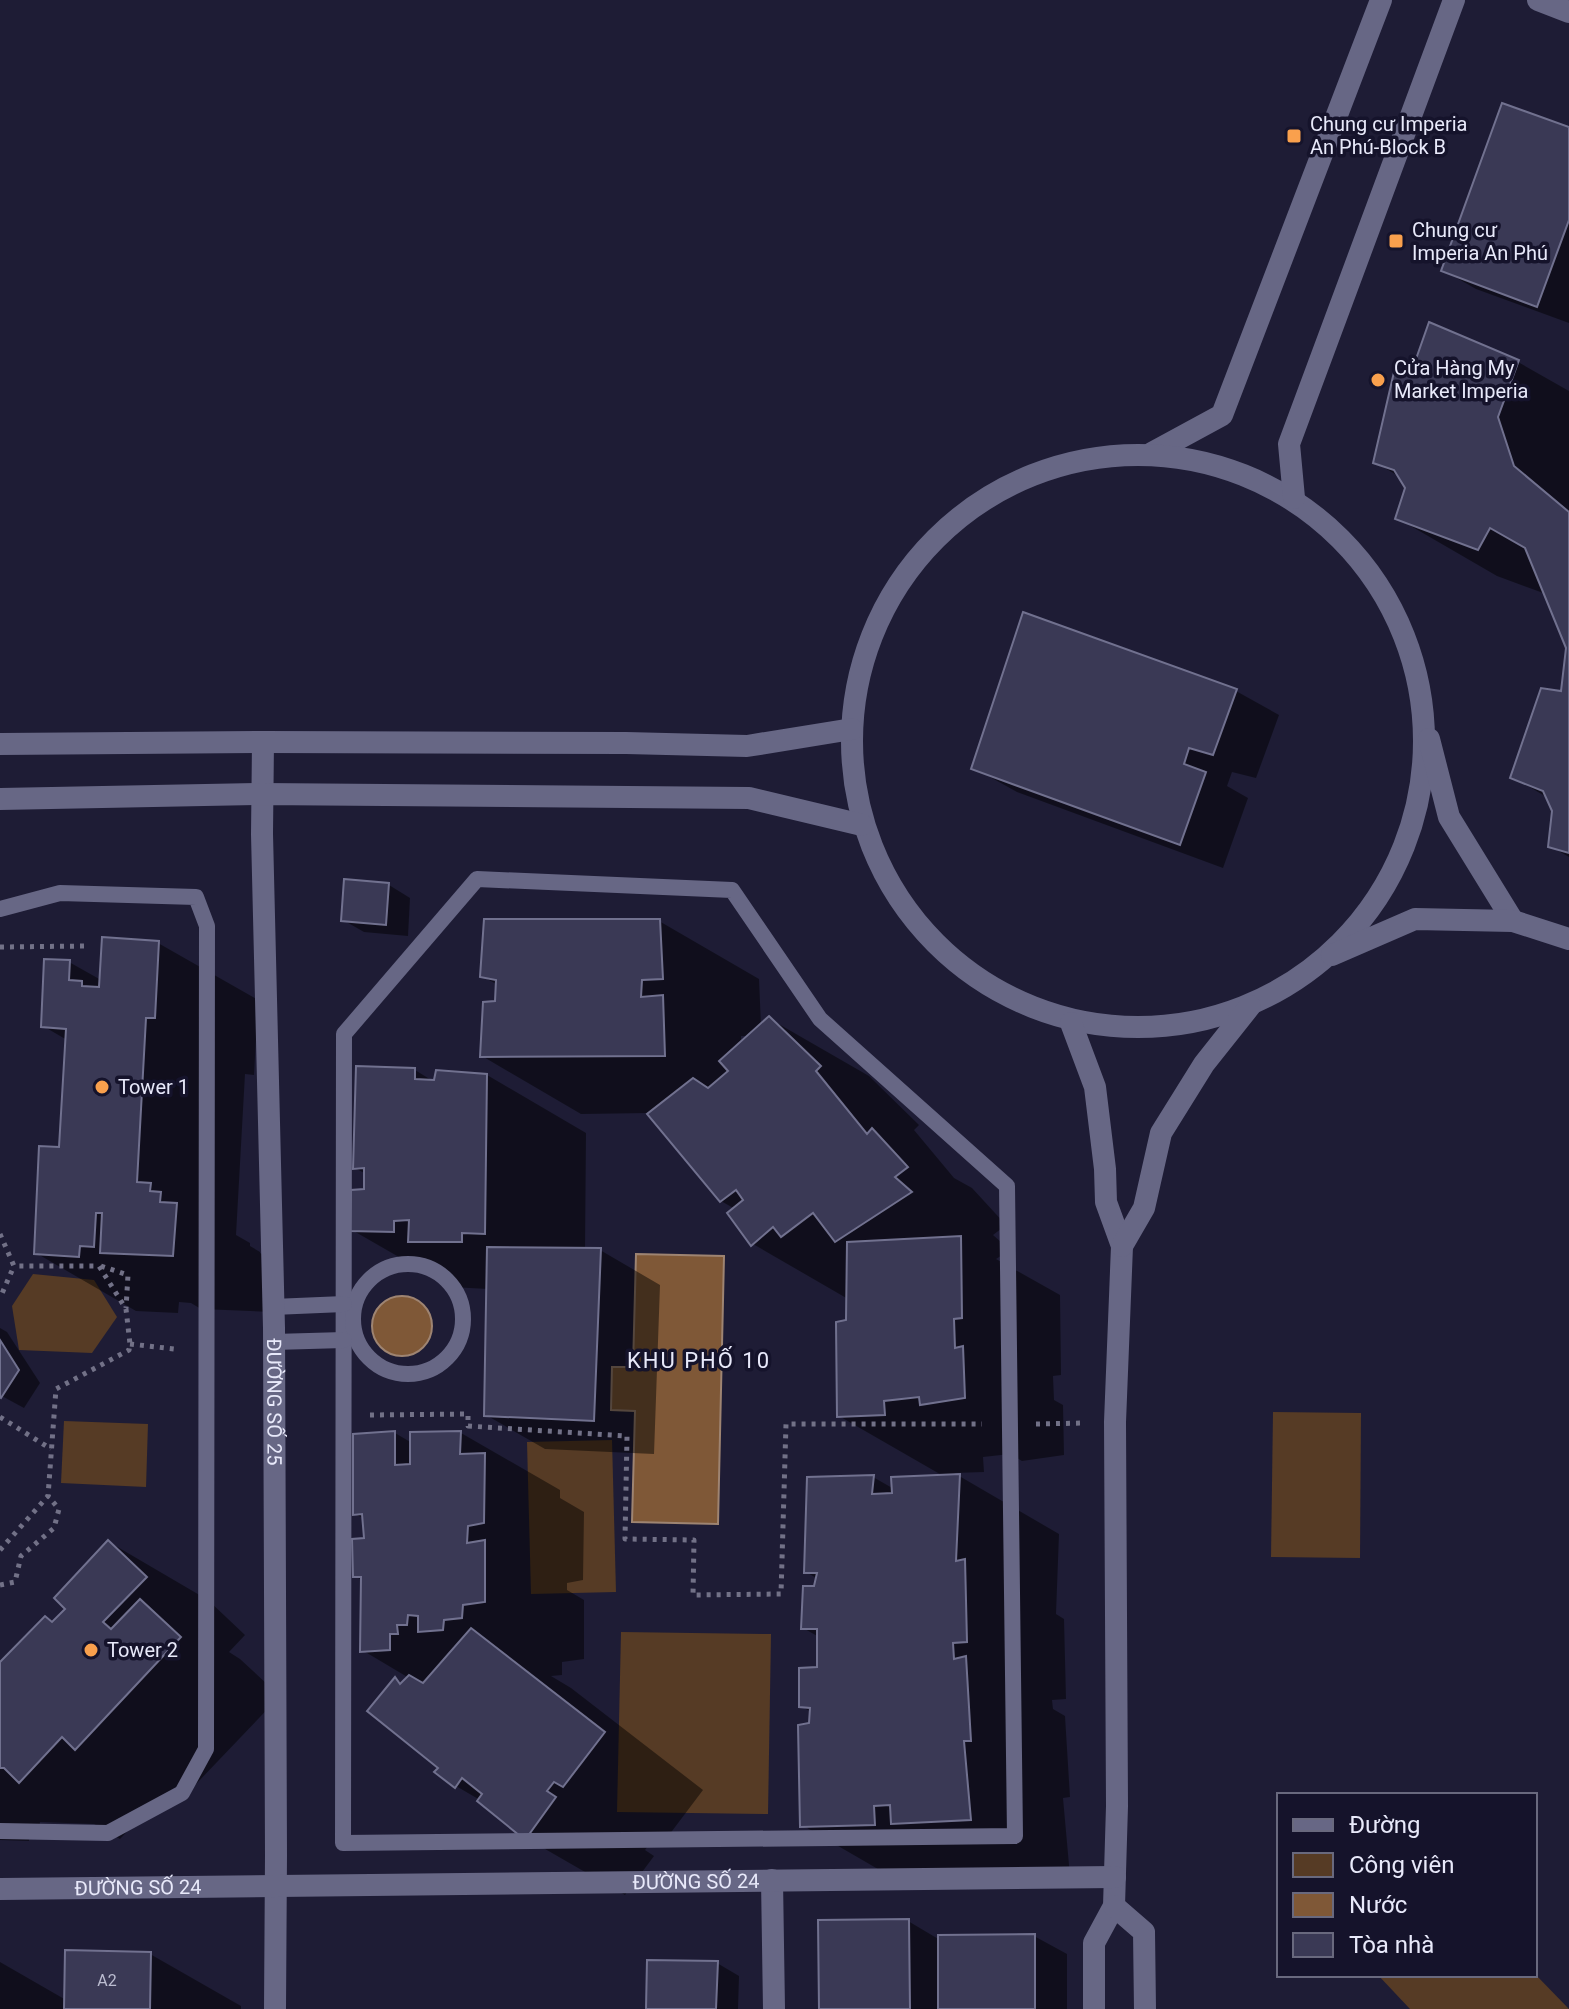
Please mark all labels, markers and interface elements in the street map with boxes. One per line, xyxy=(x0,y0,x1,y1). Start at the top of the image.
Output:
place label: Chung cư Imperia An Phú-Block B xyxy=(1310,112,1467,159)
marker: Chung cư Imperia An Phú-Block B xyxy=(1285,127,1303,145)
place label: Chung cư Imperia An Phú xyxy=(1412,218,1548,265)
marker: Chung cư Imperia An Phú xyxy=(1387,232,1405,250)
place label: Cửa Hàng My Market Imperia xyxy=(1394,356,1529,403)
marker: Cửa Hàng My Market Imperia xyxy=(1369,371,1387,389)
place label: Tower 1 xyxy=(118,1075,189,1099)
marker: Tower 1 xyxy=(93,1078,111,1096)
street label: ĐƯỜNG SỐ 25 xyxy=(262,1338,287,1465)
district label: KHU PHỐ 10 xyxy=(627,1346,771,1373)
place label: Tower 2 xyxy=(107,1638,178,1662)
marker: Tower 2 xyxy=(82,1641,100,1659)
legend xyxy=(1277,1793,1537,1977)
text: Đường xyxy=(1349,1811,1420,1839)
text: Công viên xyxy=(1349,1851,1454,1879)
street label: ĐƯỜNG SỐ 24 xyxy=(632,1868,760,1894)
street label: ĐƯỜNG SỐ 24 xyxy=(74,1874,202,1900)
text: Nước xyxy=(1349,1891,1407,1919)
text: Tòa nhà xyxy=(1349,1931,1434,1959)
house number: A2 xyxy=(97,1971,117,1990)

